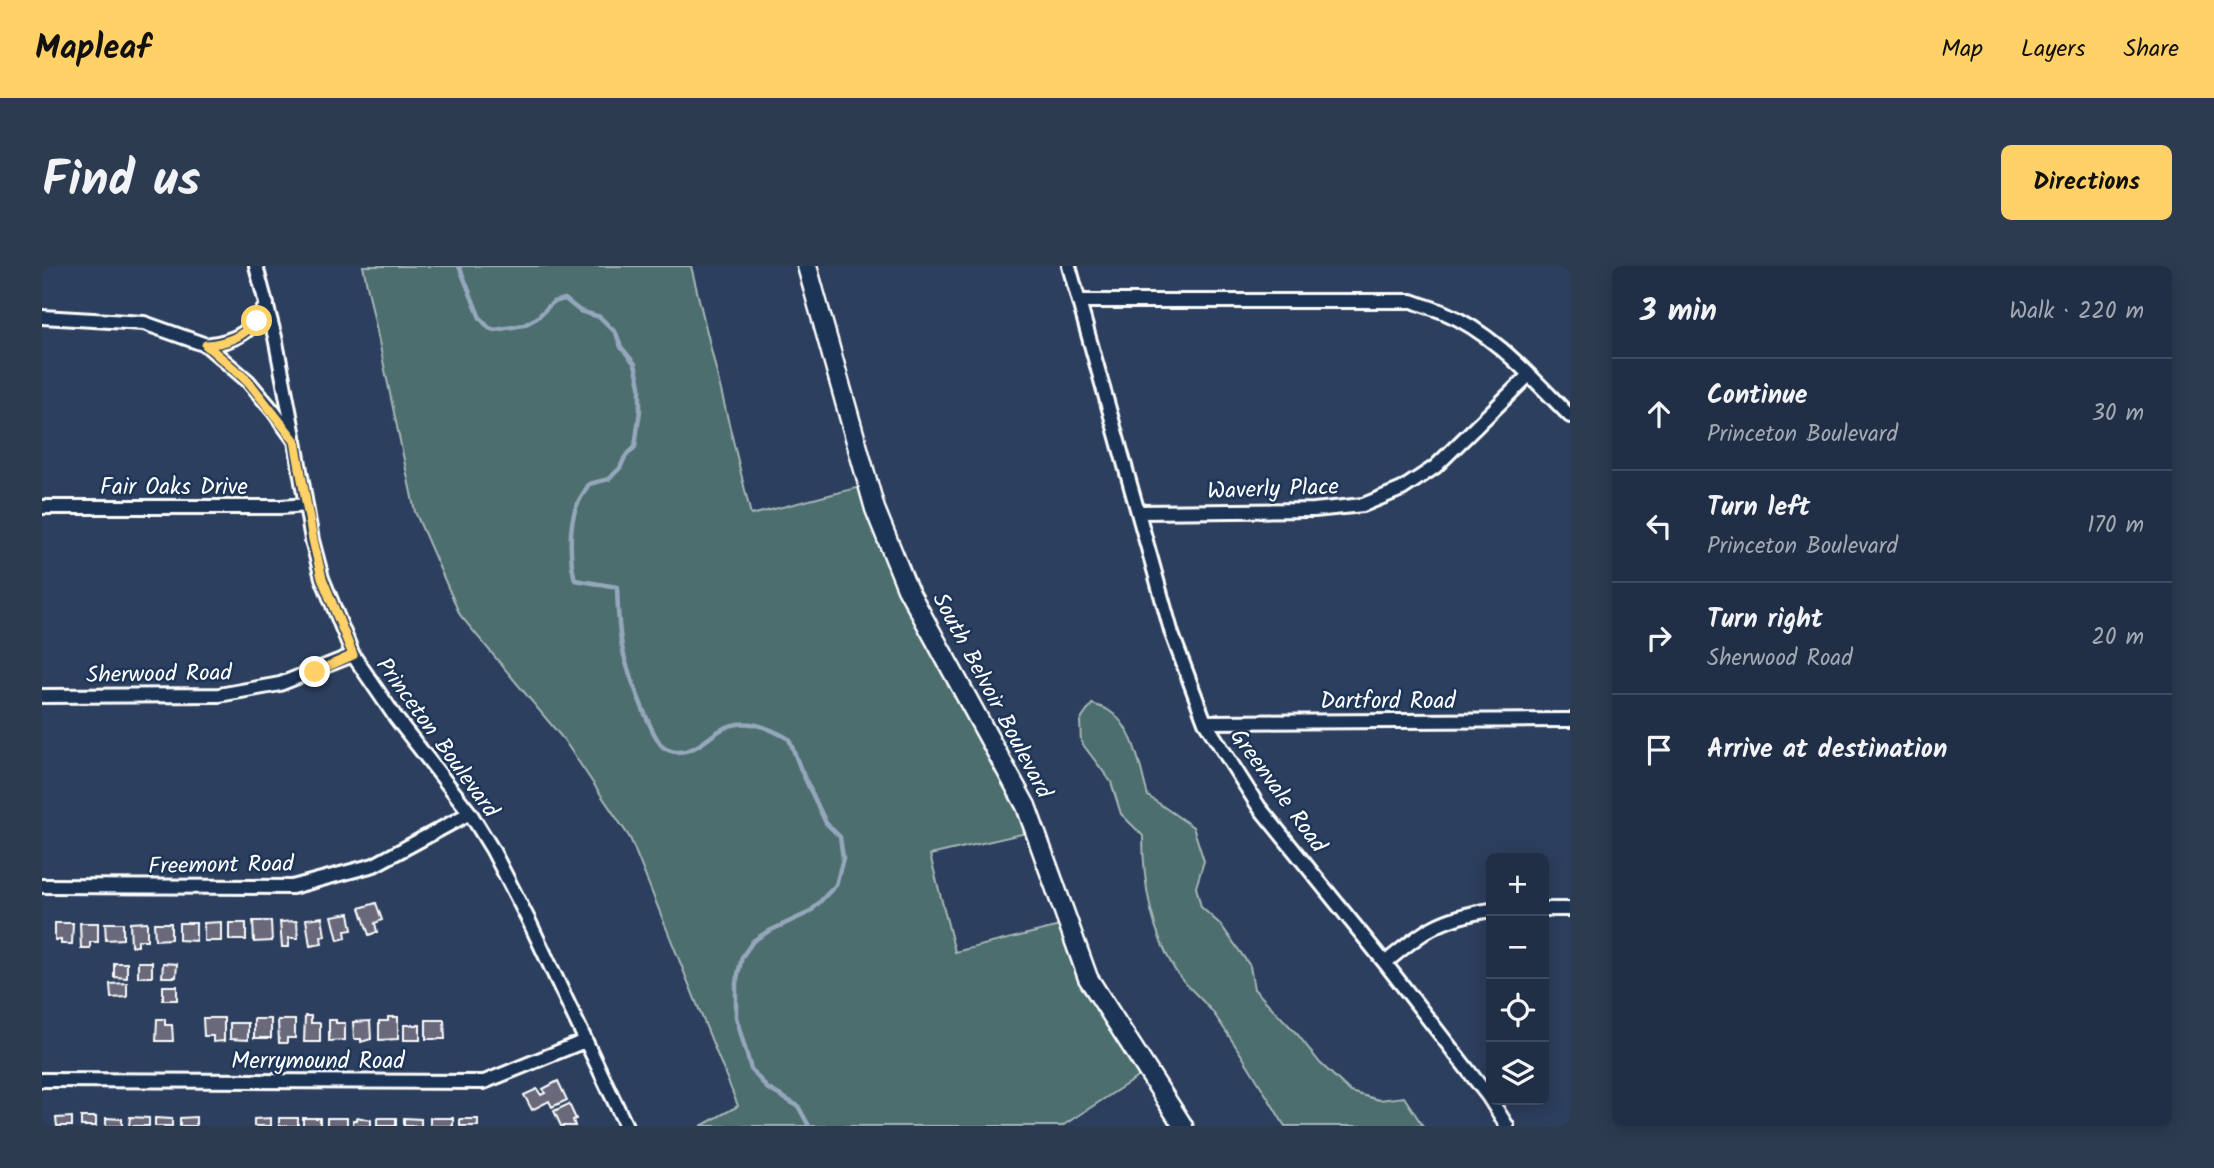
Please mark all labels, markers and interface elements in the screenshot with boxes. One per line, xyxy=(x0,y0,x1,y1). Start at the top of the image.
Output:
text: Mapleaf xyxy=(35,23,151,76)
text: Map xyxy=(1941,30,1983,69)
text: Layers xyxy=(2021,30,2085,69)
text: Share xyxy=(2123,30,2179,69)
text: Find us xyxy=(42,143,200,221)
button: Directions xyxy=(2001,145,2172,220)
text: 3 min xyxy=(1640,288,1717,336)
text: Walk · 220 m xyxy=(2009,294,2144,330)
route start xyxy=(241,305,272,336)
text: Continue xyxy=(1707,375,1808,417)
icon: ahead xyxy=(1640,395,1678,433)
text: 30 m xyxy=(2092,396,2144,432)
text: Princeton Boulevard xyxy=(1707,417,1898,453)
street label: Fair Oaks Drive xyxy=(100,470,248,506)
street label: Waverly Place xyxy=(1207,470,1339,510)
text: Turn left xyxy=(1707,487,1810,529)
icon: left xyxy=(1640,507,1678,545)
text: 170 m xyxy=(2087,508,2144,544)
text: Princeton Boulevard xyxy=(1707,529,1898,565)
street label: South Belvoir Boulevard xyxy=(922,586,1061,806)
text: Turn right xyxy=(1707,599,1823,641)
icon: right xyxy=(1640,619,1678,657)
text: 20 m xyxy=(2092,620,2144,656)
text: Sherwood Road xyxy=(1707,641,1853,677)
street label: Princeton Boulevard xyxy=(366,650,507,826)
street label: Sherwood Road xyxy=(86,656,233,694)
route end xyxy=(299,656,330,687)
street label: Dartford Road xyxy=(1320,684,1456,720)
street label: Greenvale Road xyxy=(1220,721,1335,861)
text: Arrive at destination xyxy=(1707,729,1947,771)
icon: arrive xyxy=(1640,731,1678,769)
street label: Freemont Road xyxy=(148,847,295,885)
map controls xyxy=(1486,853,1549,1105)
button: + xyxy=(1486,853,1549,916)
button: − xyxy=(1486,916,1549,979)
button: locate xyxy=(1486,979,1549,1042)
button: layers xyxy=(1486,1042,1549,1105)
street label: Merrymound Road xyxy=(231,1044,405,1080)

